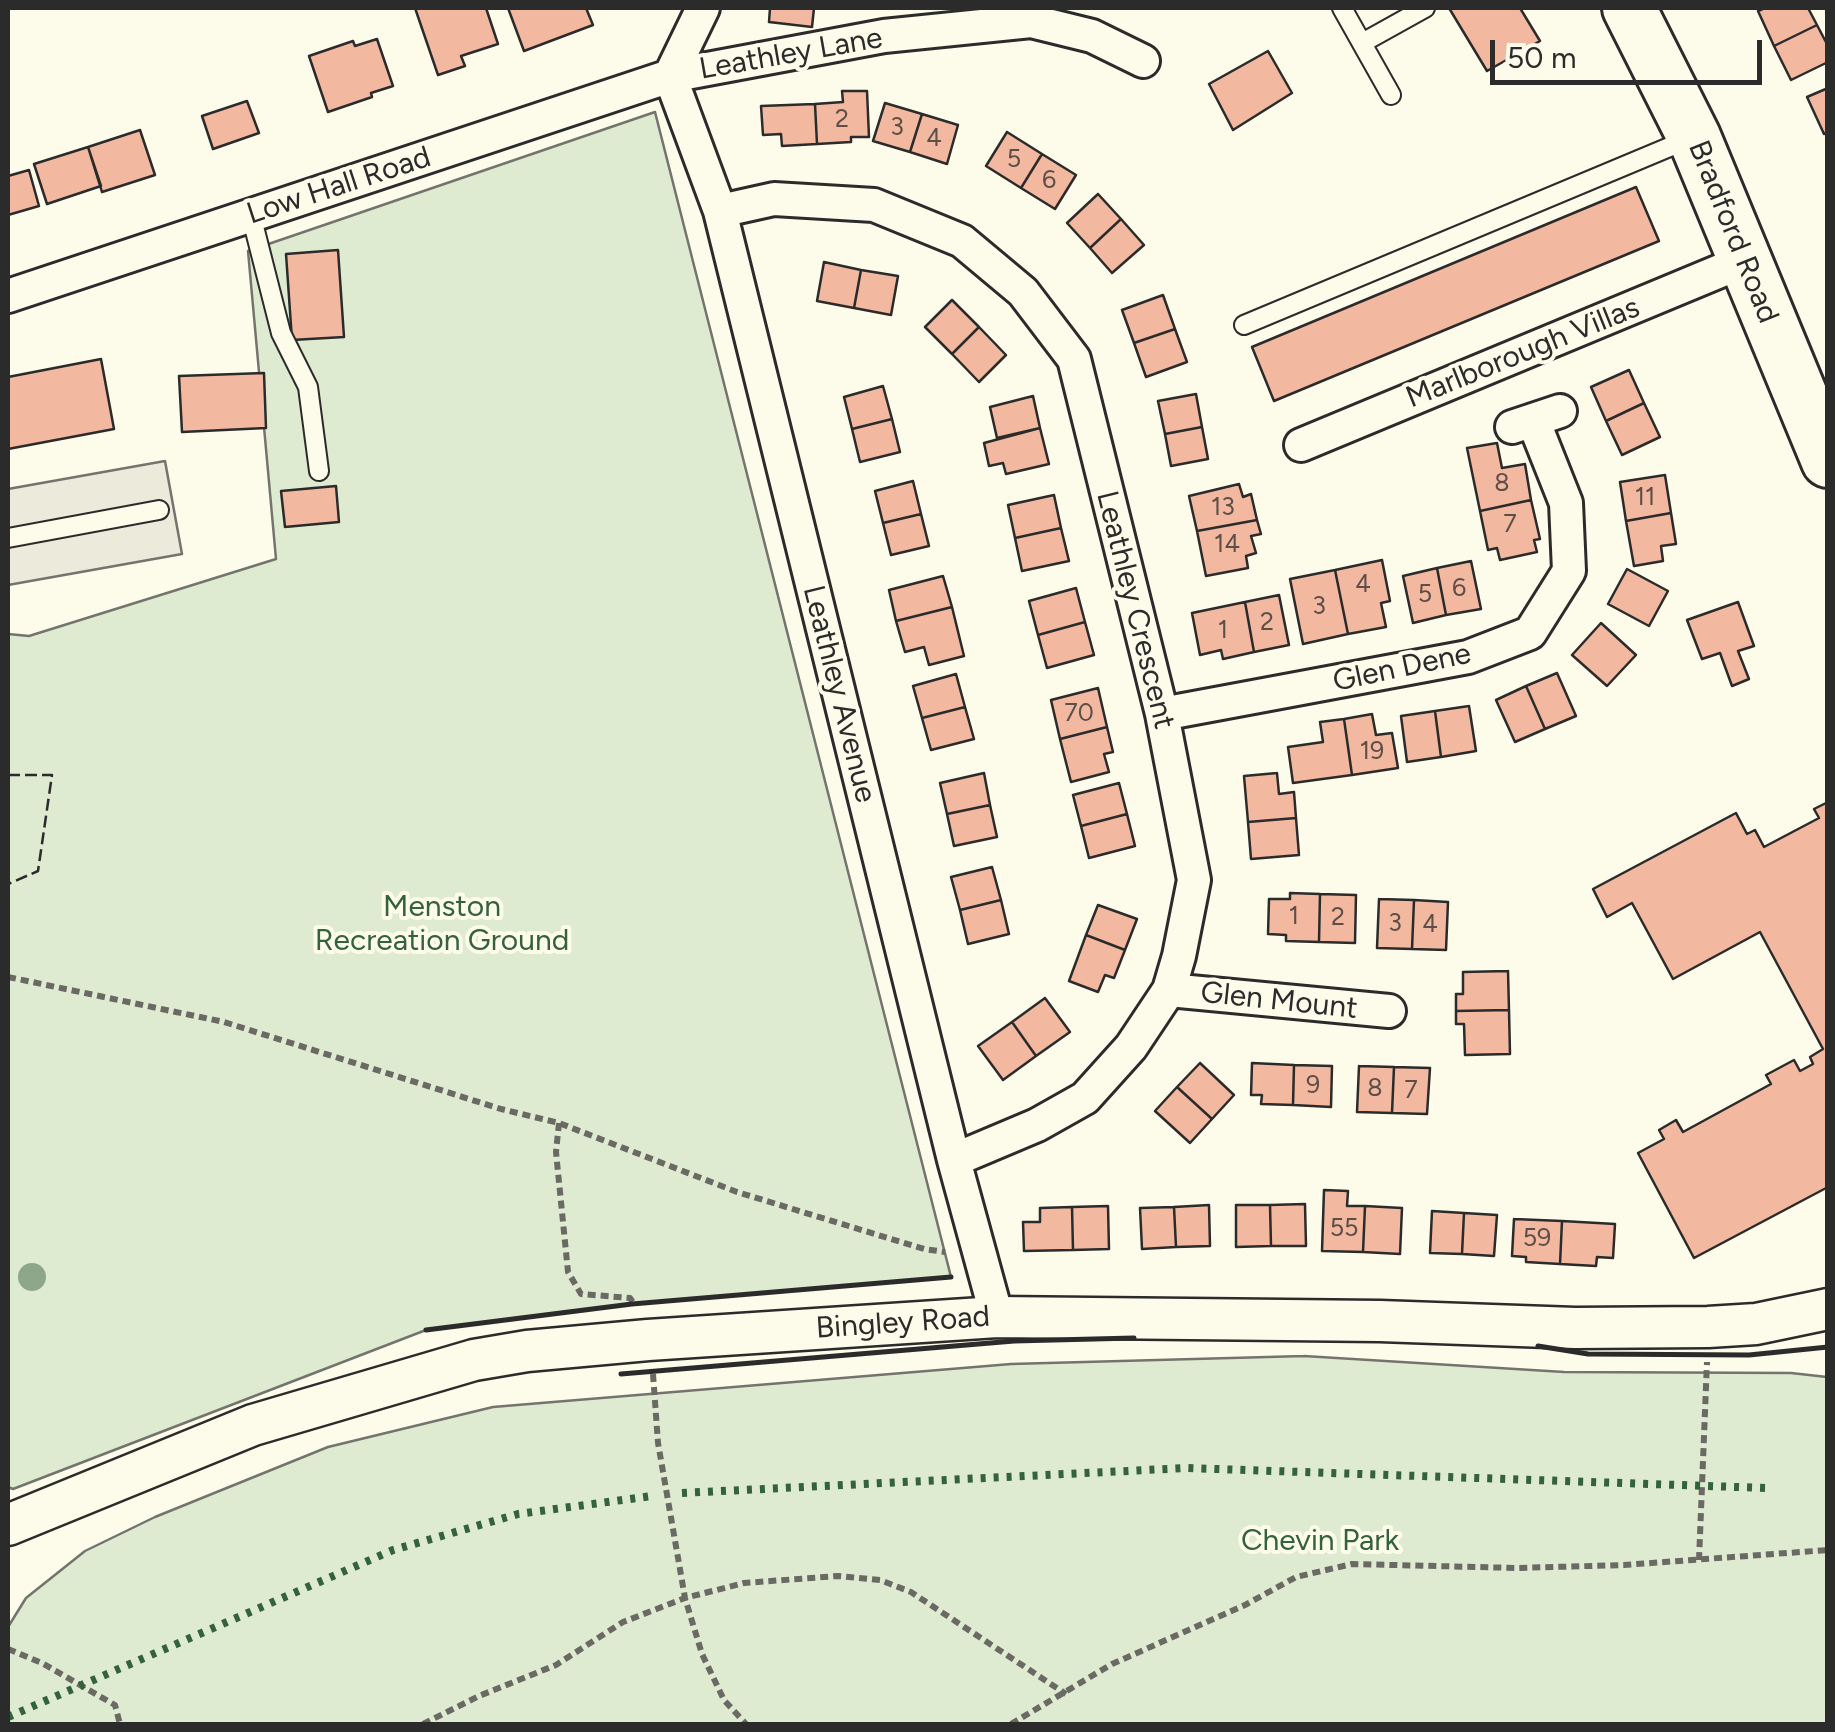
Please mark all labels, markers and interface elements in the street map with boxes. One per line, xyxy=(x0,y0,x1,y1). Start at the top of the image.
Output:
street label: Leathley Lane xyxy=(697,20,885,88)
scale bar xyxy=(1495,20,1768,82)
text: 50 m xyxy=(1507,39,1576,76)
house number: 2 xyxy=(835,105,849,135)
house number: 3 xyxy=(890,113,904,143)
house number: 4 xyxy=(926,124,942,154)
street label: Bradford Road xyxy=(1680,135,1786,329)
street label: Low Hall Road xyxy=(243,139,435,233)
house number: 5 xyxy=(1007,145,1021,175)
house number: 6 xyxy=(1042,166,1056,196)
street label: Marlborough Villas xyxy=(1401,290,1645,416)
house number: 8 xyxy=(1494,469,1510,499)
house number: 11 xyxy=(1635,483,1655,513)
street label: Leathley Crescent xyxy=(1088,487,1182,733)
house number: 13 xyxy=(1211,493,1235,523)
house number: 7 xyxy=(1503,510,1517,540)
house number: 14 xyxy=(1214,530,1240,560)
house number: 4 xyxy=(1355,570,1371,600)
house number: 6 xyxy=(1452,574,1466,604)
house number: 5 xyxy=(1418,580,1432,610)
street label: Leathley Avenue xyxy=(795,582,883,806)
house number: 3 xyxy=(1312,592,1326,622)
house number: 2 xyxy=(1260,608,1274,638)
house number: 1 xyxy=(1218,616,1228,646)
street label: Glen Dene xyxy=(1330,636,1474,700)
house number: 70 xyxy=(1064,699,1094,729)
house number: 19 xyxy=(1360,737,1384,767)
park label: Menston Recreation Ground xyxy=(315,889,569,960)
house number: 1 xyxy=(1289,902,1299,932)
house number: 2 xyxy=(1331,903,1345,933)
house number: 3 xyxy=(1388,909,1402,939)
house number: 4 xyxy=(1422,910,1438,940)
street label: Glen Mount xyxy=(1199,975,1359,1027)
house number: 9 xyxy=(1306,1071,1320,1101)
house number: 8 xyxy=(1367,1074,1383,1104)
house number: 7 xyxy=(1404,1076,1418,1106)
house number: 55 xyxy=(1330,1214,1358,1244)
house number: 59 xyxy=(1523,1224,1551,1254)
street label: Bingley Road xyxy=(815,1299,991,1347)
park label: Chevin Park xyxy=(1241,1523,1399,1559)

